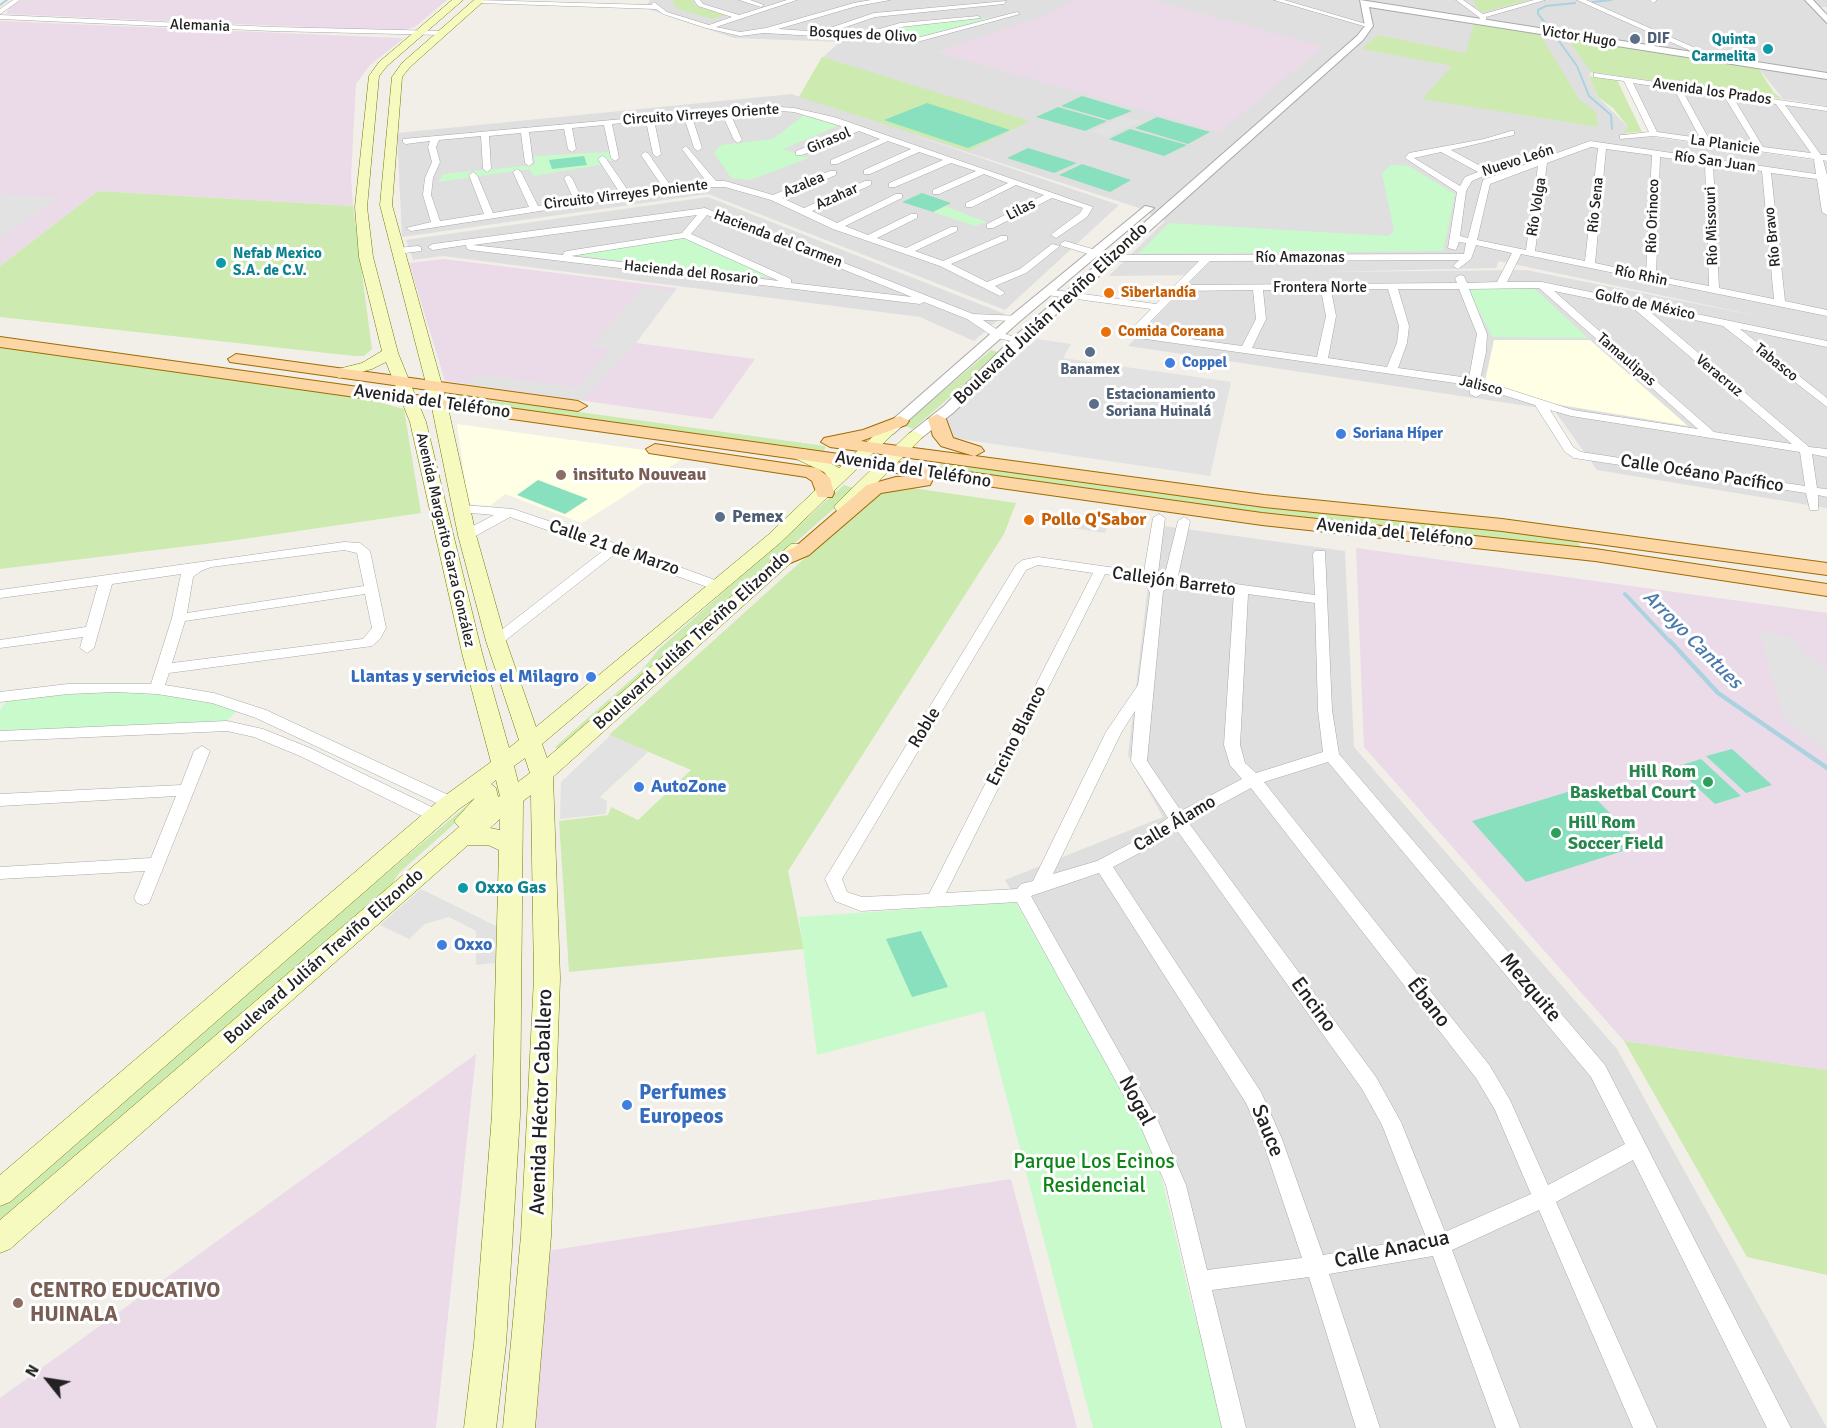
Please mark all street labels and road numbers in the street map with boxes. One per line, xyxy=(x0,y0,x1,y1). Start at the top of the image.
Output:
street label: Alemania xyxy=(170,16,230,36)
street label: Victor Hugo xyxy=(1540,22,1618,52)
street label: Bosques de Olivo xyxy=(808,23,918,47)
street label: Avenida los Prados xyxy=(1652,75,1772,109)
street label: Circuito Virreyes Oriente xyxy=(622,101,780,129)
street label: Girasol xyxy=(805,124,853,158)
street label: La Planicie xyxy=(1689,131,1761,159)
street label: Nuevo León xyxy=(1480,141,1556,181)
street label: Río San Juan xyxy=(1673,147,1757,177)
street label: Azalea xyxy=(781,168,827,202)
street label: Circuito Virreyes Poniente xyxy=(543,176,709,214)
street label: Río Volga xyxy=(1523,176,1551,238)
street label: Río Sena xyxy=(1584,176,1608,234)
street label: Río Orinoco xyxy=(1643,178,1663,254)
street label: Azahar xyxy=(813,180,861,214)
street label: Río Missouri xyxy=(1702,186,1722,266)
street label: Lilas xyxy=(1003,195,1039,225)
street label: Hacienda del Carmen xyxy=(711,206,845,272)
street label: Río Bravo xyxy=(1761,206,1785,268)
street label: Boulevard Julián Treviño Elizondo xyxy=(950,218,1152,410)
street label: Río Amazonas xyxy=(1255,249,1345,267)
street label: Hacienda del Rosario xyxy=(623,257,759,289)
street label: Río Rhin xyxy=(1613,262,1669,290)
street label: Frontera Norte xyxy=(1273,279,1367,297)
street label: Golfo de México xyxy=(1593,286,1697,324)
street label: Tamaulipas xyxy=(1593,330,1659,390)
street label: Tabasco xyxy=(1751,340,1801,386)
street label: Veracruz xyxy=(1692,351,1746,401)
street label: Jalisco xyxy=(1458,372,1504,400)
street label: Avenida del Teléfono xyxy=(352,380,512,424)
street label: Avenida Margarito Garza González xyxy=(412,431,478,649)
street label: Avenida del Teléfono xyxy=(833,447,993,493)
street label: Calle Océano Pacífico xyxy=(1619,450,1785,498)
street label: Avenida del Teléfono xyxy=(1315,514,1475,552)
street label: Calle 21 de Marzo xyxy=(546,516,682,580)
street label: Boulevard Julián Treviño Elizondo xyxy=(589,547,795,735)
street label: Callejón Barreto xyxy=(1111,563,1237,601)
street label: Encino Blanco xyxy=(983,682,1051,790)
street label: Roble xyxy=(905,704,945,752)
street label: Calle Álamo xyxy=(1130,791,1220,857)
street label: Boulevard Julián Treviño Elizondo xyxy=(220,864,428,1050)
street label: Mezquite xyxy=(1494,948,1566,1028)
street label: Encino xyxy=(1285,973,1341,1037)
street label: Ébano xyxy=(1401,973,1455,1033)
street label: Avenida Héctor Caballero xyxy=(525,988,559,1216)
street label: Nogal xyxy=(1112,1072,1160,1130)
street label: Sauce xyxy=(1245,1101,1289,1161)
street label: Calle Anacua xyxy=(1332,1226,1452,1274)

